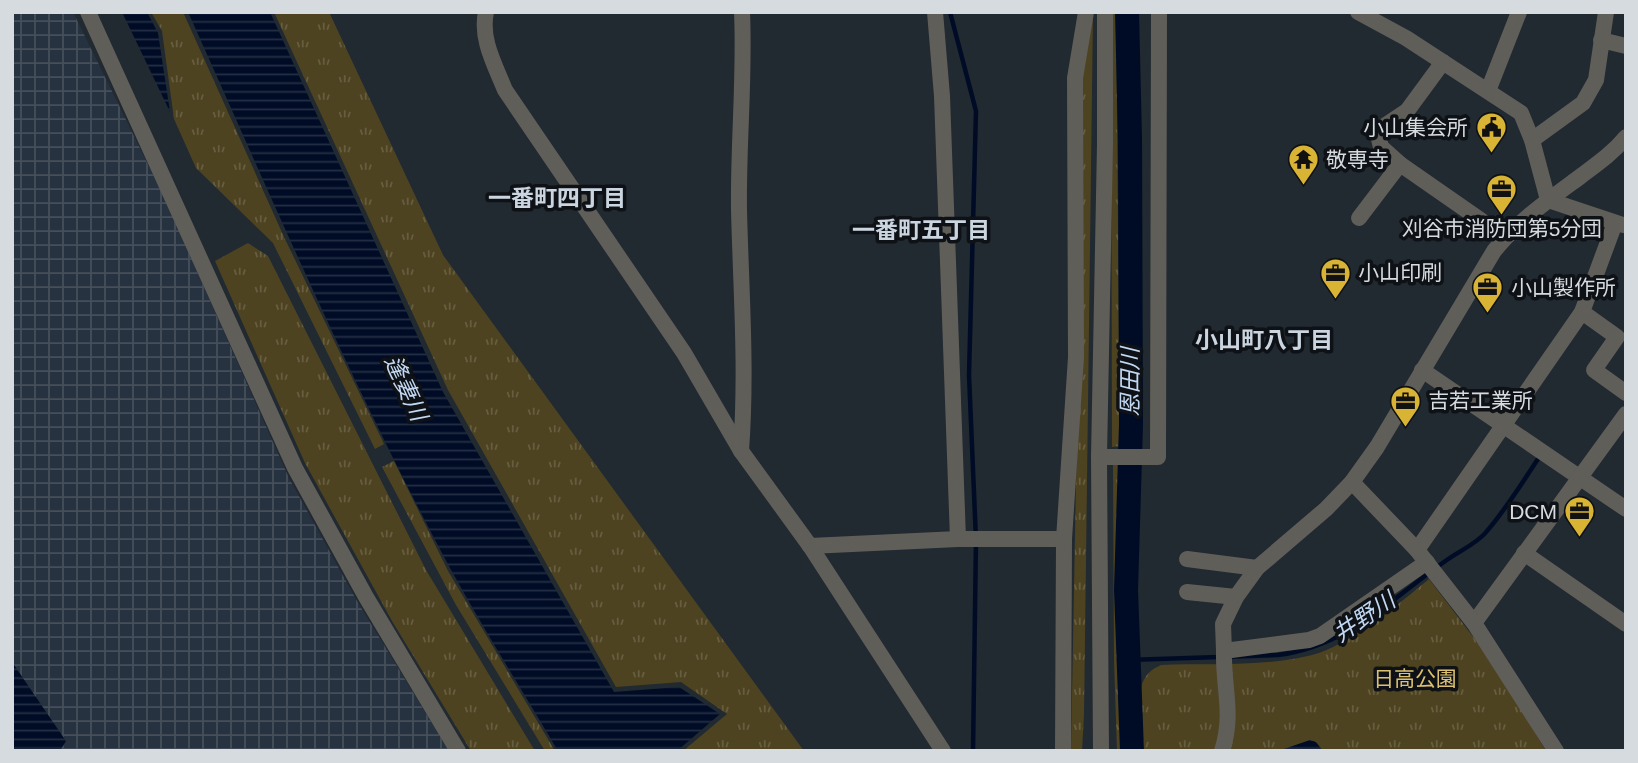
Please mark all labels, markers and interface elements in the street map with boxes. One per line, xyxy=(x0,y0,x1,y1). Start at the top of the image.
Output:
public building icon: 小山集会所 xyxy=(1474,111,1508,155)
place label: 小山集会所 xyxy=(1363,116,1468,139)
temple icon: 敬専寺 xyxy=(1286,143,1320,187)
place label: 敬専寺 xyxy=(1326,148,1389,171)
office icon: 刈谷市消防団第5分団 xyxy=(1485,172,1519,216)
district label: 一番町四丁目 xyxy=(488,185,626,211)
district label: 一番町五丁目 xyxy=(852,217,990,243)
place label: 刈谷市消防団第5分団 xyxy=(1402,217,1602,240)
office icon: 小山印刷 xyxy=(1318,256,1352,300)
place label: 小山印刷 xyxy=(1358,261,1442,284)
office icon: 小山製作所 xyxy=(1471,271,1505,315)
place label: 小山製作所 xyxy=(1511,276,1616,299)
district label: 小山町八丁目 xyxy=(1195,327,1333,353)
water label: 恩田川 xyxy=(1117,345,1143,417)
water label: 逢妻川 xyxy=(380,351,434,427)
office icon: 吉若工業所 xyxy=(1388,384,1422,428)
place label: 吉若工業所 xyxy=(1428,389,1533,412)
office icon: DCM xyxy=(1563,495,1597,539)
place label: DCM xyxy=(1509,500,1557,523)
water label: 井野川 xyxy=(1328,585,1402,647)
park label: 日高公園 xyxy=(1373,667,1457,690)

